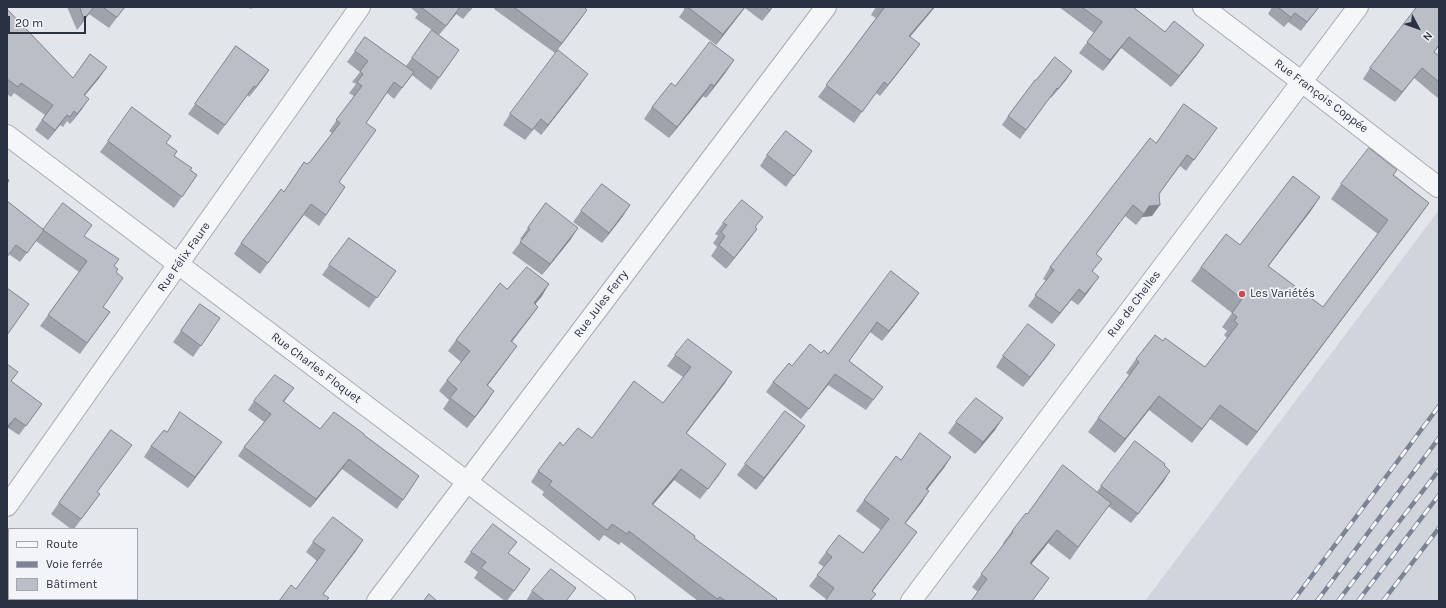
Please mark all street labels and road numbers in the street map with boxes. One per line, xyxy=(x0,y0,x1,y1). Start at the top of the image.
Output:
street label: Rue François Coppée xyxy=(1271,56,1371,136)
street label: Rue Félix Faure xyxy=(155,219,213,295)
street label: Rue Jules Ferry xyxy=(571,267,631,341)
street label: Rue de Chelles xyxy=(1104,268,1164,340)
street label: Rue Charles Floquet xyxy=(268,329,364,407)

